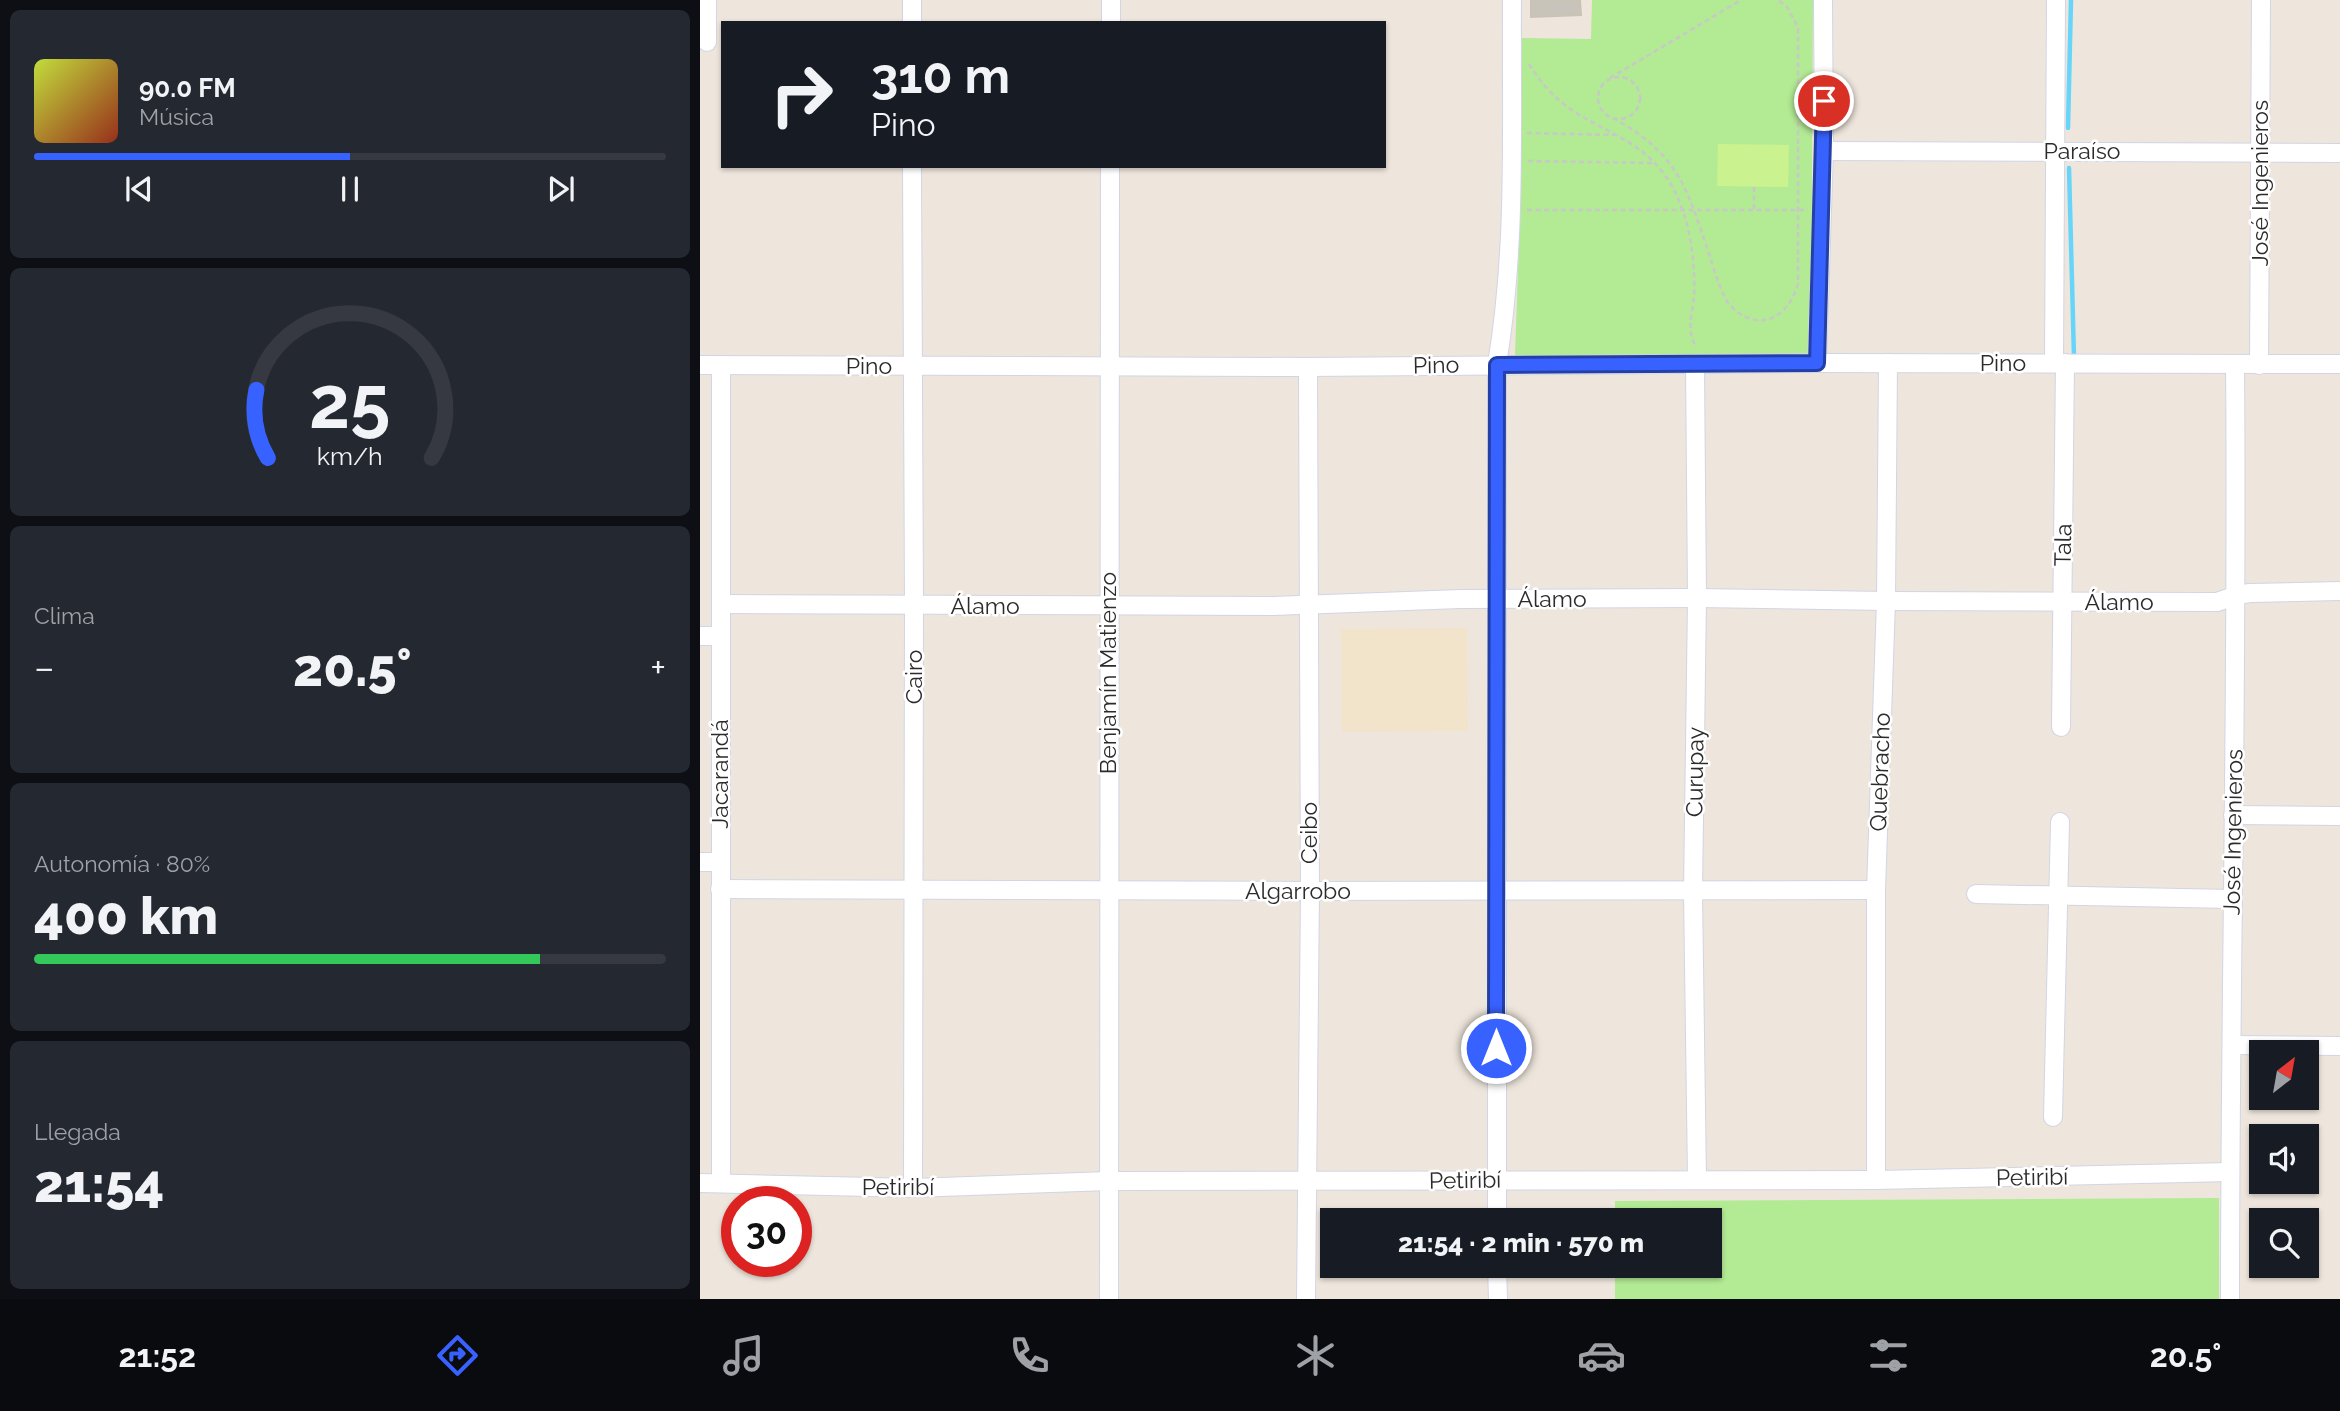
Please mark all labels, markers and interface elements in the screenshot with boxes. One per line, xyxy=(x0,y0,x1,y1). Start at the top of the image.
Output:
text: 310 m xyxy=(871,47,1010,104)
icon: right xyxy=(756,49,847,140)
pin xyxy=(1794,71,1854,131)
text: 90.0 FM xyxy=(139,73,236,103)
icon: arrive xyxy=(1805,82,1843,120)
street label: José Ingenieros xyxy=(2246,100,2273,266)
text: Música xyxy=(139,103,214,130)
text: Pino xyxy=(871,106,936,143)
street label: Paraíso xyxy=(2043,137,2121,164)
icon: previous xyxy=(120,170,158,208)
icon: pause xyxy=(331,170,369,208)
icon: next xyxy=(542,170,580,208)
street label: Pino xyxy=(1980,349,2026,376)
street label: Pino xyxy=(1413,351,1459,378)
street label: Pino xyxy=(846,352,892,379)
text: 25 xyxy=(309,360,391,445)
text: km/h xyxy=(317,440,383,470)
street label: Tala xyxy=(2049,523,2076,567)
street label: Benjamín Matienzo xyxy=(1094,572,1121,774)
street label: Álamo xyxy=(1517,585,1587,612)
street label: Álamo xyxy=(2084,588,2154,615)
street label: Álamo xyxy=(950,592,1020,619)
text: Clima xyxy=(34,602,95,629)
text: 20.5° xyxy=(293,637,412,698)
text: − xyxy=(34,645,54,690)
text: + xyxy=(650,645,666,690)
street label: Cairo xyxy=(900,650,927,704)
street label: Quebracho xyxy=(1864,712,1895,832)
street label: Jacarandá xyxy=(706,719,733,829)
street label: Curupay xyxy=(1680,727,1709,817)
street label: José Ingenieros xyxy=(2218,749,2247,915)
street label: Ceibo xyxy=(1295,802,1322,864)
text: Autonomía · 80% xyxy=(34,850,210,877)
street label: Algarrobo xyxy=(1245,877,1351,904)
text: 400 km xyxy=(34,885,218,946)
position arrow xyxy=(1459,1011,1533,1085)
north arrow xyxy=(2249,1040,2319,1110)
map controls xyxy=(2249,1040,2319,1278)
text: Llegada xyxy=(34,1118,121,1145)
button: sound xyxy=(2249,1124,2319,1194)
text: 21:54 xyxy=(34,1153,164,1214)
street label: Petiribí xyxy=(1996,1162,2069,1191)
street label: Petiribí xyxy=(1429,1165,1502,1194)
street label: Petiribí xyxy=(862,1173,935,1200)
speed limit sign: 30 xyxy=(721,1186,812,1277)
button: search xyxy=(2249,1208,2319,1278)
text: 21:54 · 2 min · 570 m xyxy=(1398,1228,1644,1258)
icon: directions xyxy=(433,1331,482,1380)
icon: music xyxy=(719,1331,768,1380)
icon: phone xyxy=(1005,1331,1054,1380)
icon: climate xyxy=(1291,1331,1340,1380)
icon: car xyxy=(1577,1331,1626,1380)
icon: filters xyxy=(1864,1331,1913,1380)
text: 21:52 xyxy=(119,1337,196,1374)
text: 20.5° xyxy=(2150,1337,2221,1374)

